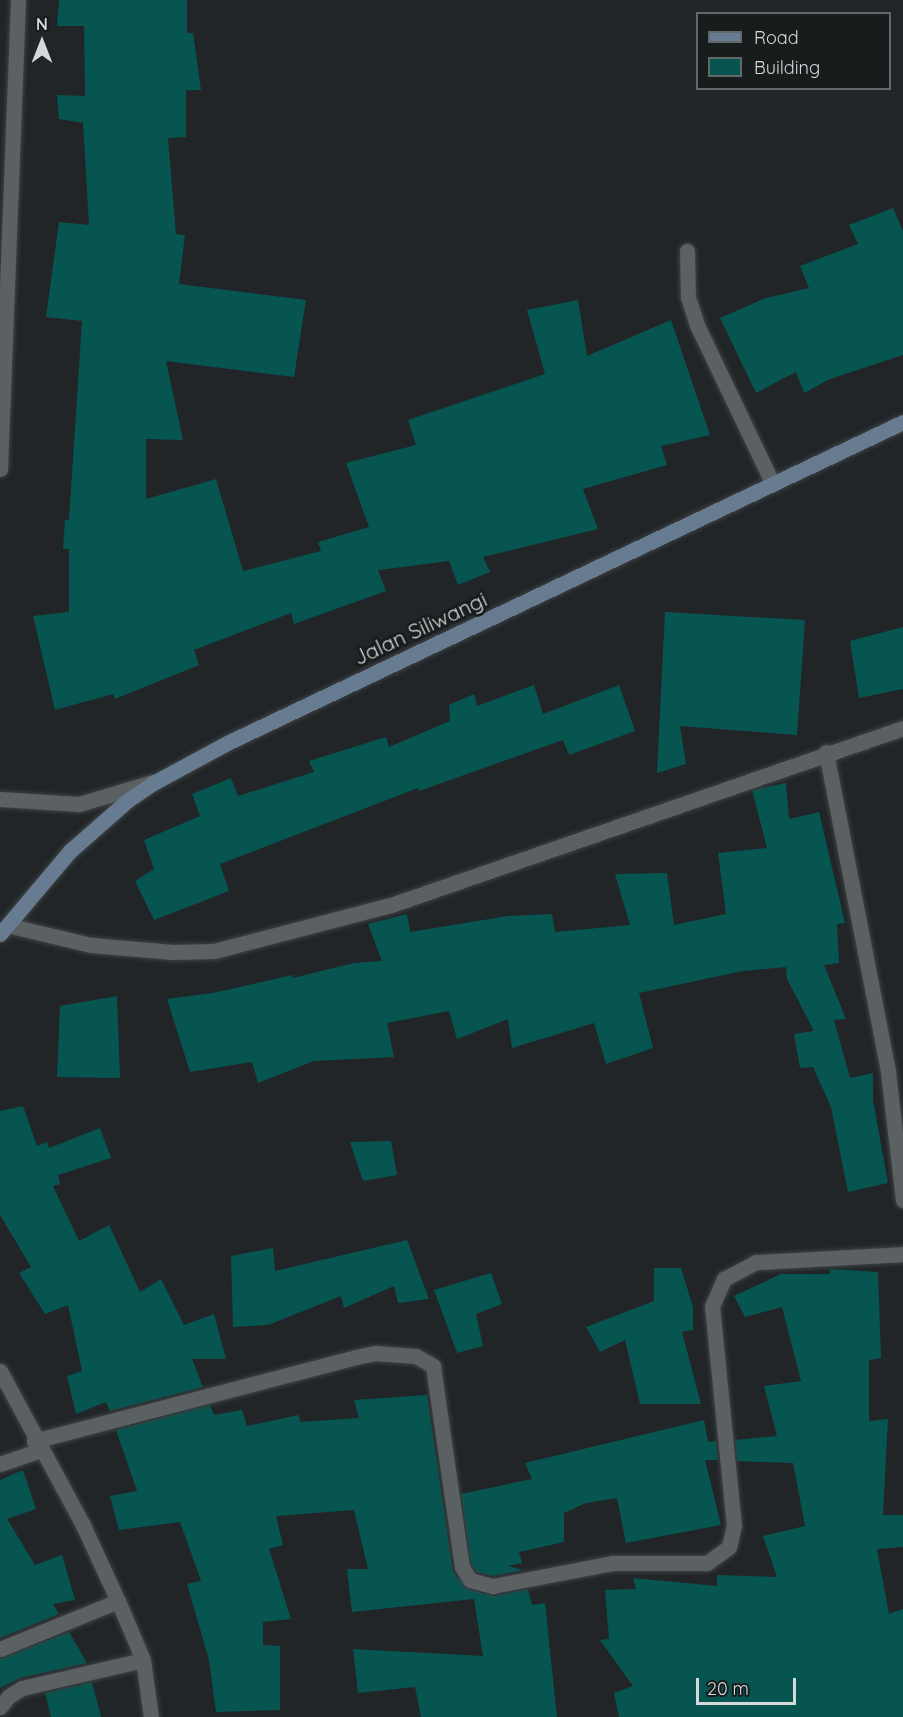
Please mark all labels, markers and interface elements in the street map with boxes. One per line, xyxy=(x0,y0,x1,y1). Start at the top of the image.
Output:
north arrow xyxy=(12,12,72,72)
legend xyxy=(696,12,891,90)
text: N xyxy=(36,14,48,34)
text: Road xyxy=(754,26,799,49)
text: Building xyxy=(754,56,820,79)
street label: Jalan Siliwangi xyxy=(349,586,491,670)
scale bar xyxy=(699,1666,800,1704)
text: 20 m xyxy=(707,1677,749,1700)

